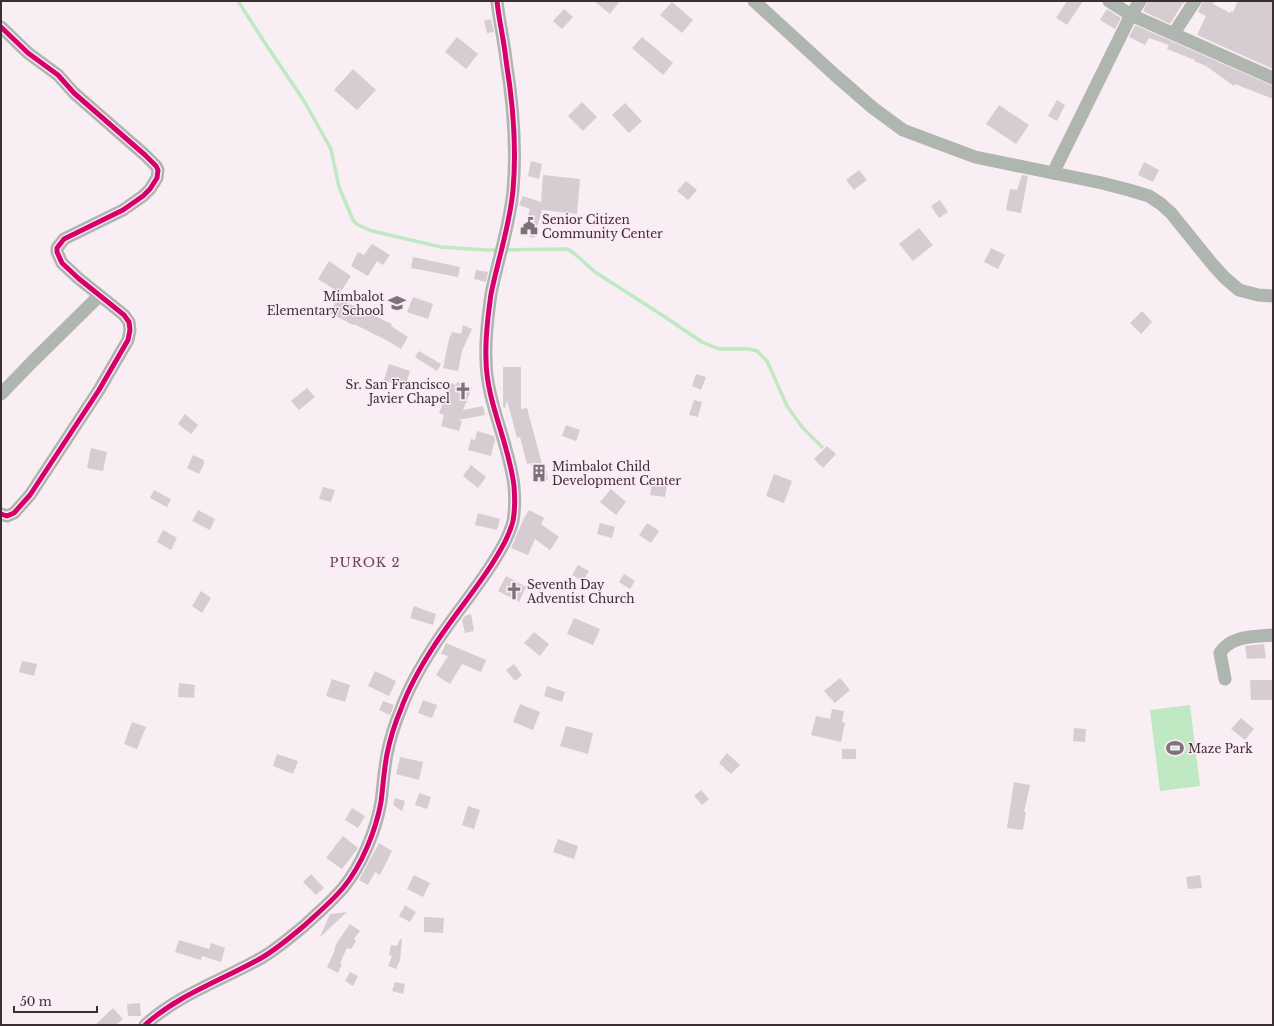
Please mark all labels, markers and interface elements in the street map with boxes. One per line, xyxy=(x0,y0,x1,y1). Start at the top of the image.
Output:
place label: Senior Citizen Community Center xyxy=(542,212,663,241)
public building icon: Senior Citizen Community Center xyxy=(519,216,539,236)
place label: Mimbalot Elementary School xyxy=(267,289,384,318)
school or university icon: Mimbalot Elementary School xyxy=(387,293,407,313)
place label: Sr. San Francisco Javier Chapel xyxy=(345,377,450,406)
church icon: Sr. San Francisco Javier Chapel xyxy=(453,381,473,401)
place label: Mimbalot Child Development Center xyxy=(552,459,681,488)
building icon: Mimbalot Child Development Center xyxy=(529,463,549,483)
district label: PUROK 2 xyxy=(330,554,400,571)
place label: Seventh Day Adventist Church xyxy=(526,577,635,606)
church icon: Seventh Day Adventist Church xyxy=(504,581,524,601)
sports icon: Maze Park xyxy=(1165,738,1185,758)
place label: Maze Park xyxy=(1188,741,1253,756)
scale bar xyxy=(14,988,97,1014)
text: 50 m xyxy=(20,994,52,1009)

